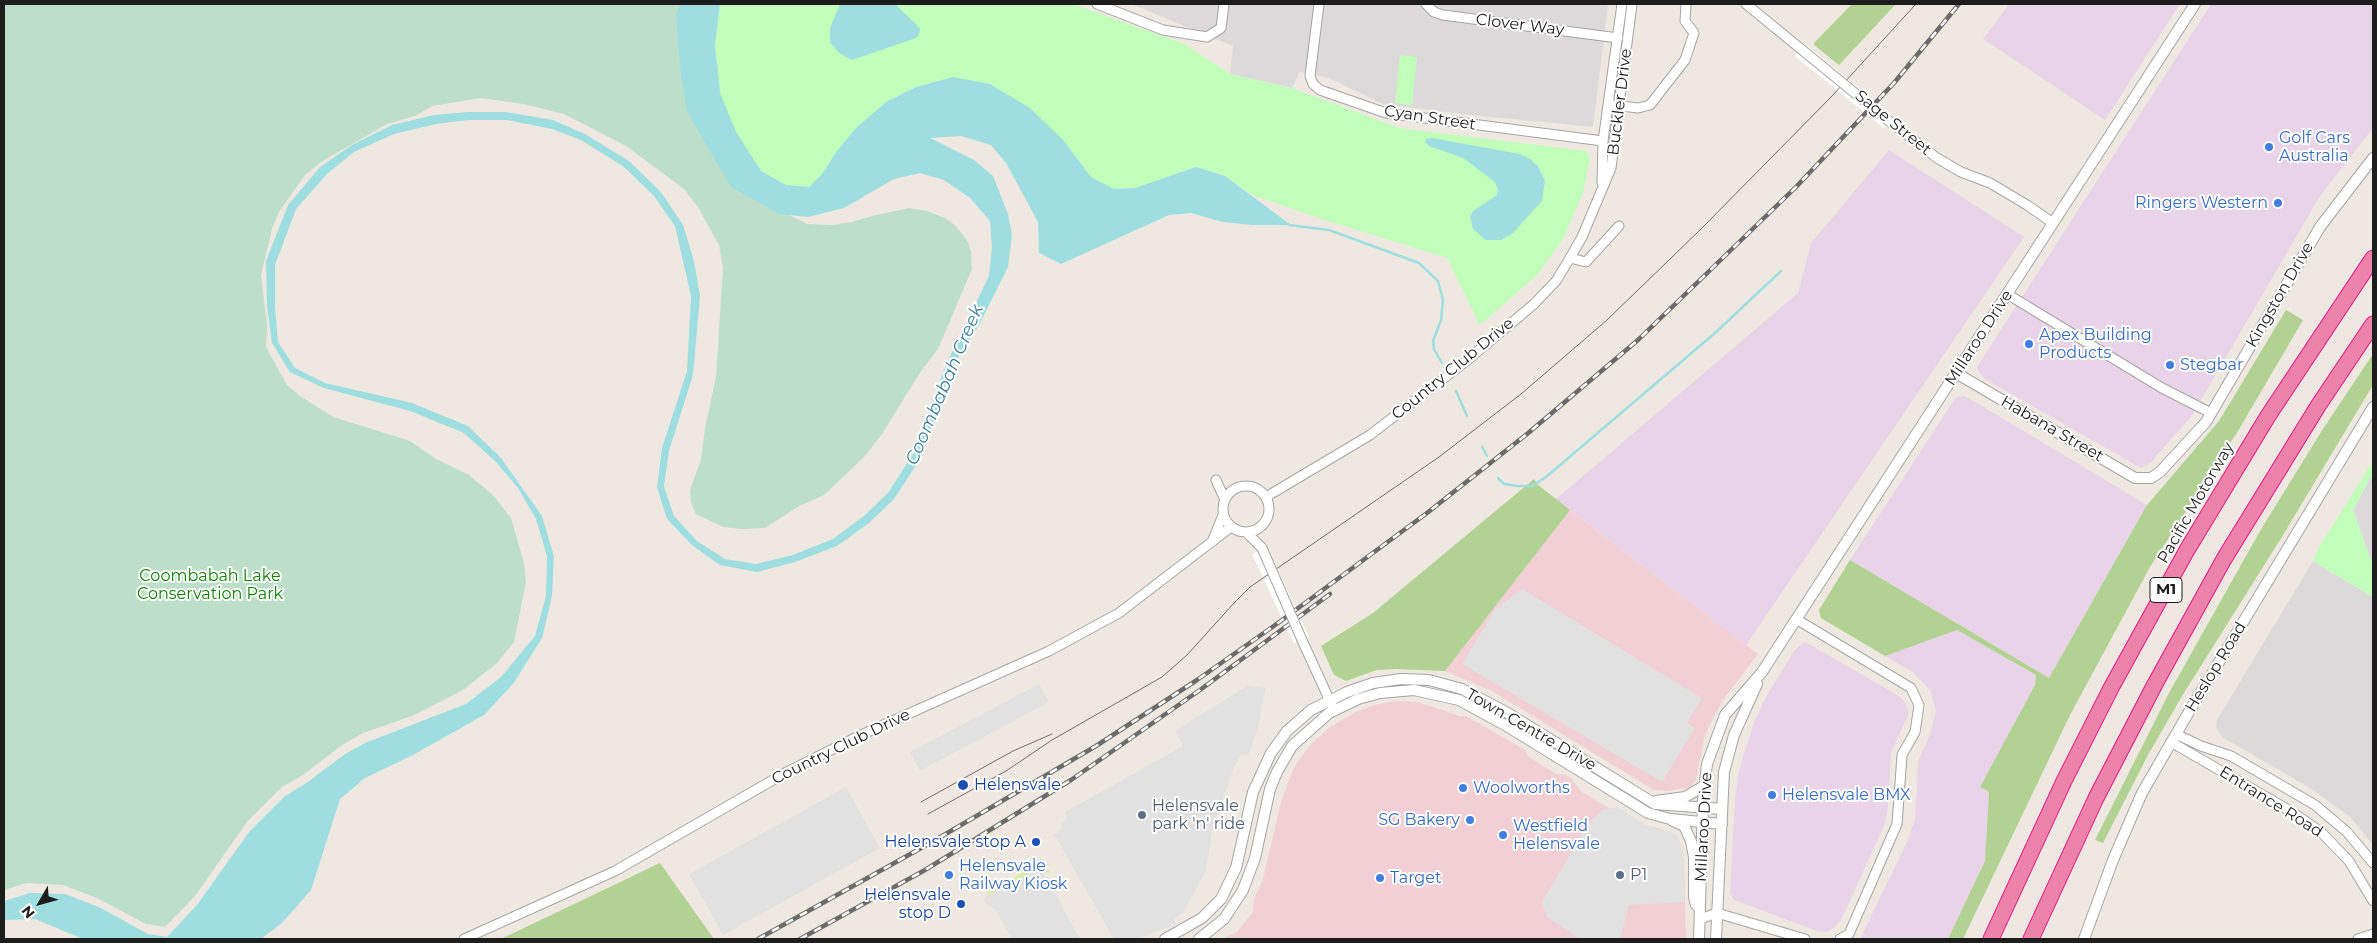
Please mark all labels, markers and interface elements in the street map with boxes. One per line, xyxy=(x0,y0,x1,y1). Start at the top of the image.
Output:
street label: Clover Way xyxy=(1475,10,1565,40)
street label: Buckler Drive xyxy=(1604,47,1636,157)
street label: Sage Street xyxy=(1851,86,1935,160)
street label: Cyan Street xyxy=(1383,101,1477,135)
place label: Golf Cars Australia xyxy=(2279,128,2350,166)
marker: Golf Cars Australia xyxy=(2263,141,2275,153)
place label: Ringers Western xyxy=(2135,193,2268,213)
marker: Ringers Western xyxy=(2272,197,2284,209)
street label: Kingston Drive xyxy=(2242,239,2318,351)
street label: Millaroo Drive xyxy=(1941,287,2017,389)
water label: Coombabah Creek xyxy=(901,301,989,469)
street label: Country Club Drive xyxy=(1388,314,1518,424)
place label: Apex Building Products xyxy=(2039,325,2152,363)
marker: Apex Building Products xyxy=(2023,338,2035,350)
place label: Stegbar xyxy=(2180,355,2243,375)
marker: Stegbar xyxy=(2164,359,2176,371)
street label: Habana Street xyxy=(1997,392,2107,466)
street label: Pacific Motorway xyxy=(2154,439,2238,567)
park label: Coombabah Lake Conservation Park xyxy=(137,566,283,604)
road number: M1 xyxy=(2150,578,2182,602)
street label: Heslop Road xyxy=(2182,618,2250,716)
street label: Town Centre Drive xyxy=(1463,685,1599,775)
street label: Country Club Drive xyxy=(769,705,913,789)
street label: Entrance Road xyxy=(2216,762,2326,842)
street label: Millaroo Drive xyxy=(1692,772,1716,882)
place label: Helensvale xyxy=(974,775,1061,795)
marker: Helensvale xyxy=(956,778,970,792)
place label: Woolworths xyxy=(1473,778,1570,798)
marker: Woolworths xyxy=(1457,782,1469,794)
place label: Helensvale BMX xyxy=(1782,785,1911,805)
marker: Helensvale BMX xyxy=(1766,789,1778,801)
place label: Helensvale park 'n' ride xyxy=(1152,796,1245,834)
marker: Helensvale park 'n' ride xyxy=(1136,809,1148,821)
place label: SG Bakery xyxy=(1378,810,1460,830)
marker: SG Bakery xyxy=(1464,814,1476,826)
place label: Westfield Helensvale xyxy=(1513,816,1600,854)
marker: Westfield Helensvale xyxy=(1497,829,1509,841)
place label: Helensvale stop A xyxy=(884,832,1026,852)
marker: Helensvale stop A xyxy=(1030,836,1042,848)
place label: Helensvale Railway Kiosk xyxy=(959,856,1067,894)
place label: P1 xyxy=(1630,865,1647,885)
place label: Target xyxy=(1390,868,1441,888)
marker: Helensvale Railway Kiosk xyxy=(943,869,955,881)
marker: P1 xyxy=(1614,869,1626,881)
marker: Target xyxy=(1374,872,1386,884)
north arrow xyxy=(15,878,65,928)
place label: Helensvale stop D xyxy=(864,885,951,923)
marker: Helensvale stop D xyxy=(955,898,967,910)
text: N xyxy=(18,902,39,922)

